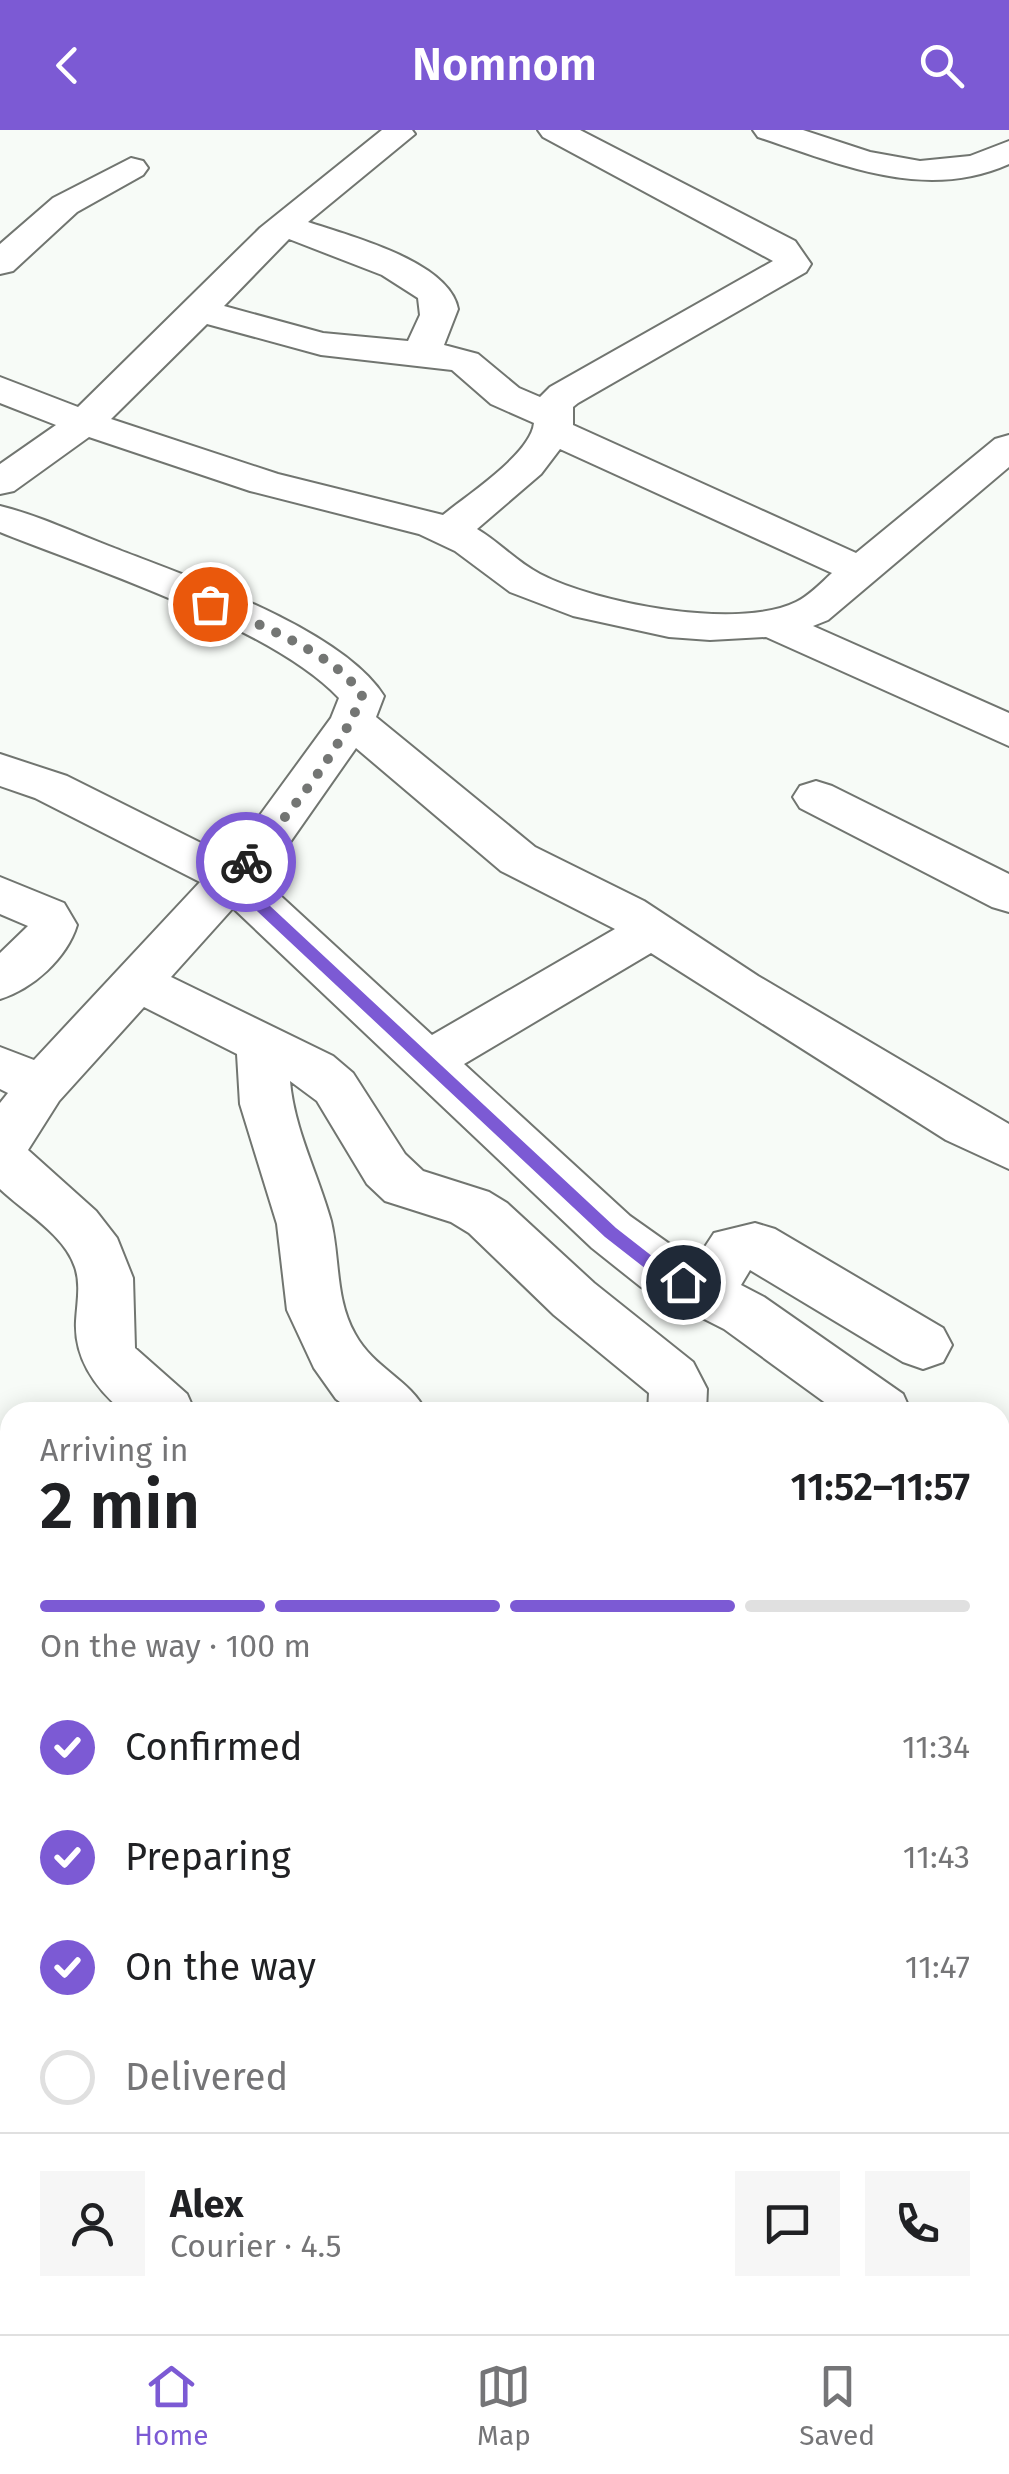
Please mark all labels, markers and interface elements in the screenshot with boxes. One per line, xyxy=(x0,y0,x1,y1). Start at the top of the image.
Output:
icon: back xyxy=(40,38,95,93)
text: Nomnom xyxy=(412,38,597,92)
icon: search xyxy=(914,38,969,93)
pin xyxy=(168,562,253,647)
icon: bag xyxy=(183,577,238,632)
courier xyxy=(196,812,296,912)
icon: bike xyxy=(219,835,274,890)
pin xyxy=(641,1240,726,1325)
icon: home xyxy=(656,1255,711,1310)
text: Arriving in xyxy=(40,1431,188,1469)
text: 11:52–11:57 xyxy=(791,1464,970,1510)
text: 2 min xyxy=(40,1467,200,1545)
text: On the way · 100 m xyxy=(40,1627,311,1665)
icon: check xyxy=(40,1720,95,1775)
text: Confirmed xyxy=(125,1724,303,1770)
text: 11:34 xyxy=(902,1728,970,1766)
icon: check xyxy=(40,1830,95,1885)
text: Preparing xyxy=(125,1834,291,1880)
text: 11:43 xyxy=(903,1838,970,1876)
icon: check xyxy=(40,1940,95,1995)
text: On the way xyxy=(125,1944,316,1990)
text: 11:47 xyxy=(905,1948,970,1986)
text: Delivered xyxy=(125,2054,288,2100)
button: person xyxy=(40,2171,145,2276)
button: chat xyxy=(735,2171,840,2276)
button: phone xyxy=(865,2171,970,2276)
text: Alex xyxy=(170,2181,243,2227)
text: Courier · 4.5 xyxy=(170,2227,341,2265)
tab: Home xyxy=(134,2359,209,2452)
tab: Map xyxy=(476,2359,531,2452)
tab: Saved xyxy=(799,2359,875,2452)

